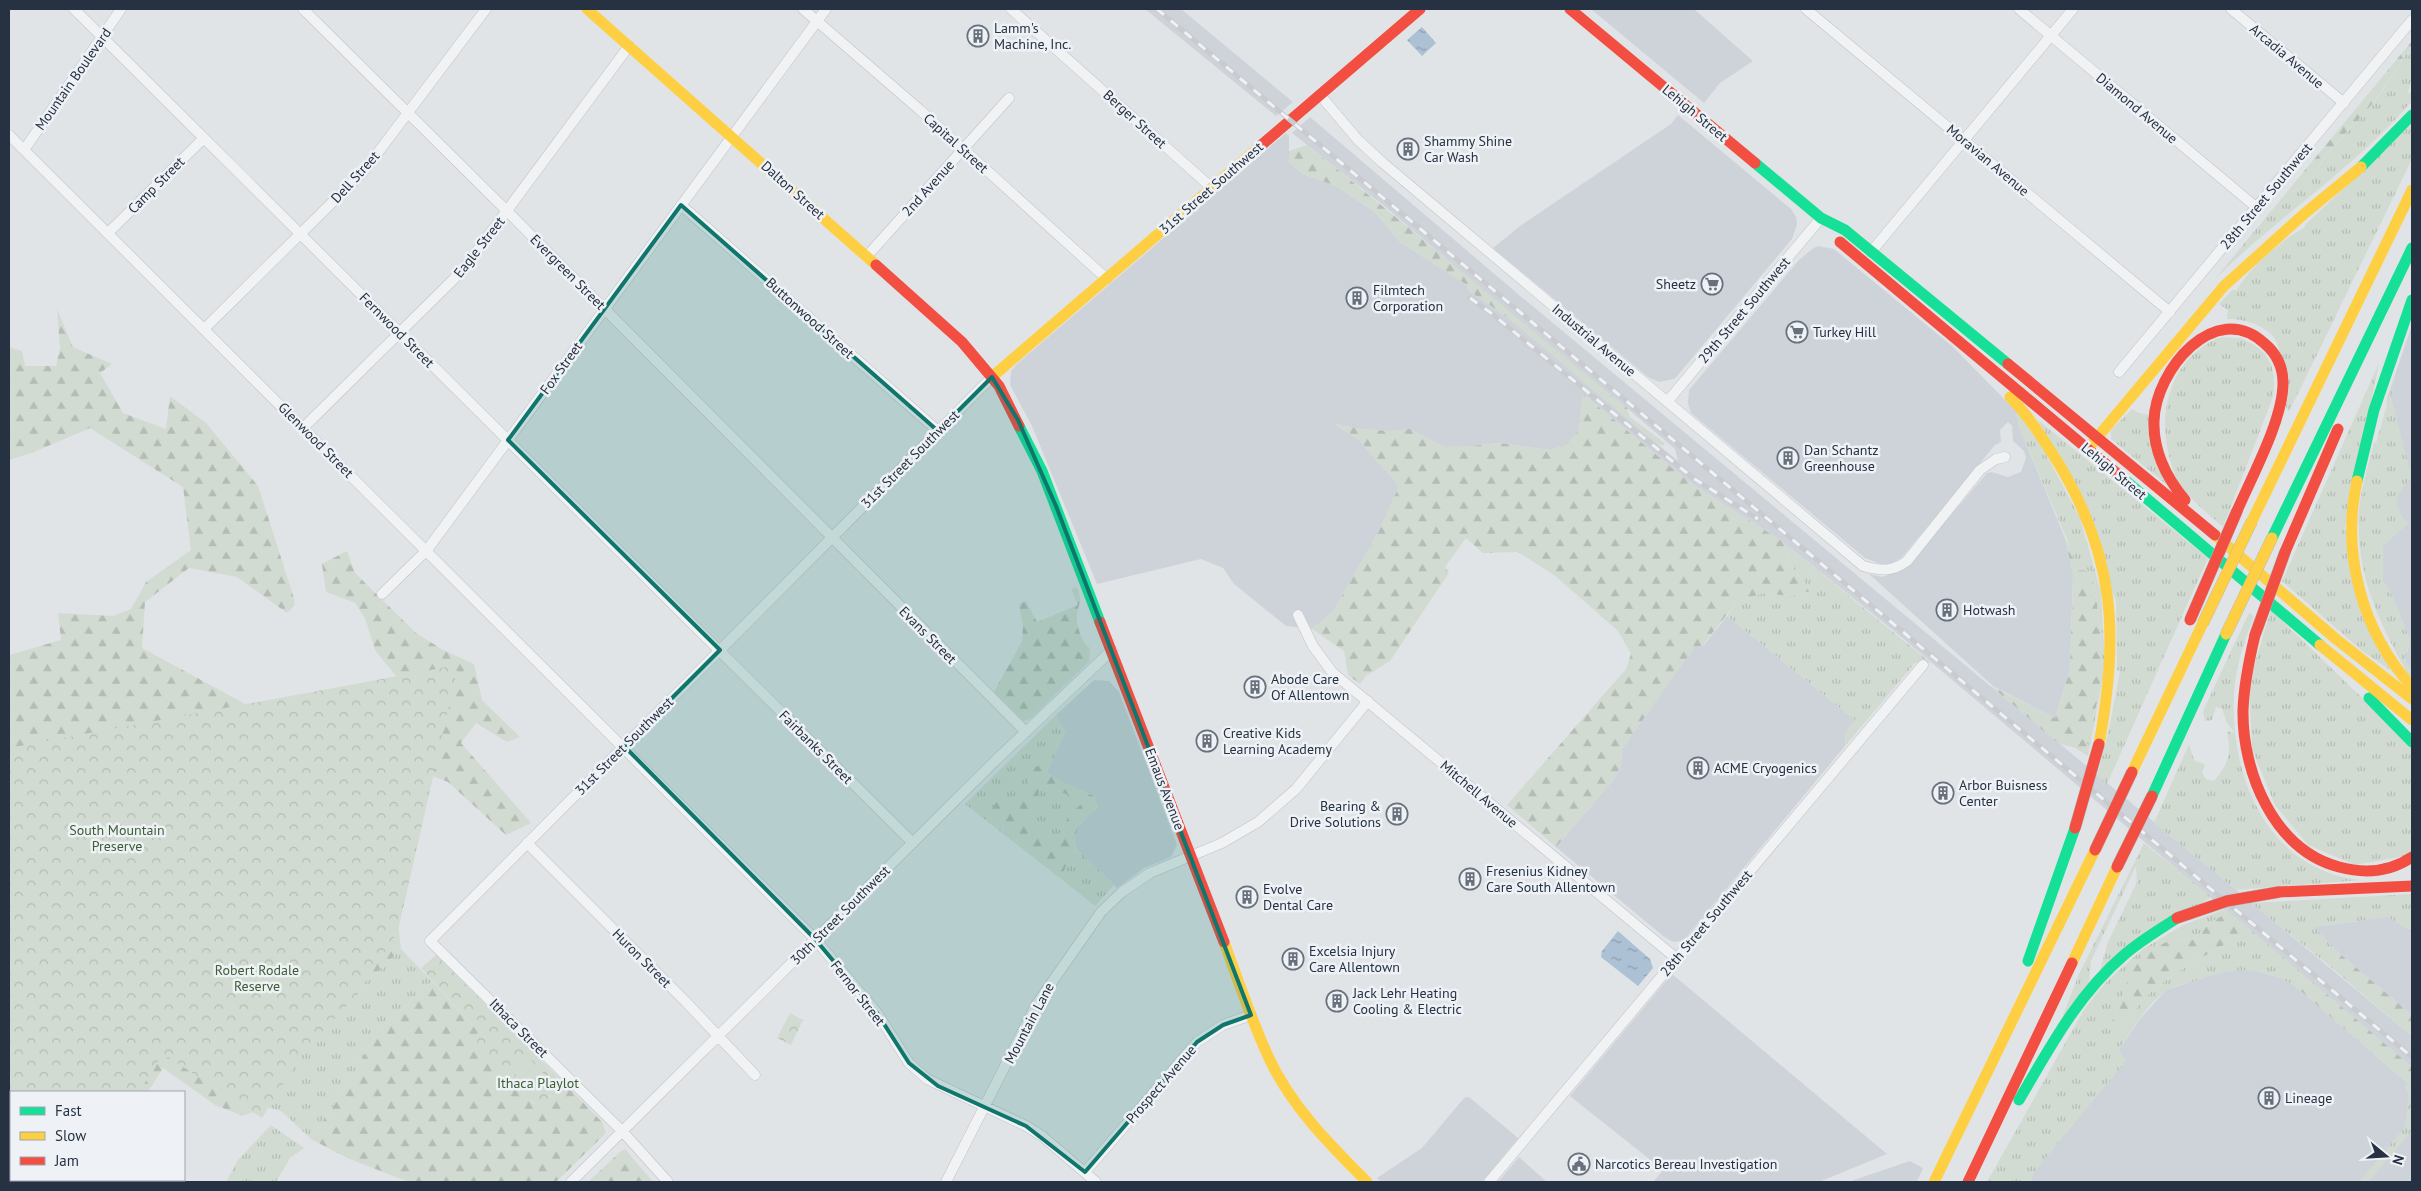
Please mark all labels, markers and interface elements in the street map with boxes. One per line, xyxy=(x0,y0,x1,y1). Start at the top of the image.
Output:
place label: Lamm's Machine, Inc. xyxy=(994,19,1071,53)
street label: Arcadia Avenue xyxy=(2246,20,2328,92)
street label: Mountain Boulevard xyxy=(31,24,115,134)
building icon: Lamm's Machine, Inc. xyxy=(966,24,990,48)
street label: Diamond Avenue xyxy=(2093,69,2181,147)
street label: Lehigh Street xyxy=(1659,81,1731,146)
street label: Berger Street xyxy=(1100,86,1171,152)
street label: Capital Street xyxy=(920,109,992,177)
street label: Moravian Avenue xyxy=(1943,120,2033,200)
place label: Shammy Shine Car Wash xyxy=(1424,132,1512,166)
building icon: Shammy Shine Car Wash xyxy=(1396,137,1420,161)
street label: 31st Street Southwest xyxy=(1155,138,1267,238)
street label: 28th Street Southwest xyxy=(2216,139,2316,253)
street label: Dell Street xyxy=(327,147,383,207)
street label: Camp Street xyxy=(124,153,188,217)
street label: 2nd Avenue xyxy=(898,156,958,220)
street label: Dalton Street xyxy=(757,157,829,223)
street label: Eagle Street xyxy=(450,213,509,281)
street label: Evergreen Street xyxy=(526,230,610,314)
street label: 29th Street Southwest xyxy=(1694,253,1794,367)
supermarket icon: Sheetz xyxy=(1700,272,1724,296)
street label: Buttonwood Street xyxy=(762,274,858,362)
place label: Sheetz xyxy=(1656,275,1696,293)
place label: Filmtech Corporation xyxy=(1373,281,1443,315)
building icon: Filmtech Corporation xyxy=(1345,286,1369,310)
street label: Fernwood Street xyxy=(356,289,439,372)
street label: Industrial Avenue xyxy=(1548,300,1640,380)
supermarket icon: Turkey Hill xyxy=(1785,320,1809,344)
place label: Turkey Hill xyxy=(1813,323,1876,341)
street label: Fox Street xyxy=(536,338,586,398)
street label: Glenwood Street xyxy=(274,398,358,482)
street label: 31st Street Southwest xyxy=(857,406,963,512)
street label: Lehigh Street xyxy=(2078,439,2150,504)
place label: Dan Schantz Greenhouse xyxy=(1804,441,1879,475)
building icon: Dan Schantz Greenhouse xyxy=(1776,446,1800,470)
building icon: Hotwash xyxy=(1935,598,1959,622)
place label: Hotwash xyxy=(1963,601,2015,619)
street label: Evans Street xyxy=(895,602,961,668)
place label: Abode Care Of Allentown xyxy=(1271,670,1349,704)
building icon: Abode Care Of Allentown xyxy=(1243,675,1267,699)
street label: 31st Street Southwest xyxy=(571,693,677,799)
street label: Fairbanks Street xyxy=(775,706,857,788)
place label: Creative Kids Learning Academy xyxy=(1223,724,1332,758)
building icon: Creative Kids Learning Academy xyxy=(1195,729,1219,753)
street label: Emaus Avenue xyxy=(1141,745,1189,833)
street label: Mitchell Avenue xyxy=(1437,756,1521,832)
building icon: ACME Cryogenics xyxy=(1686,756,1710,780)
place label: ACME Cryogenics xyxy=(1714,759,1817,777)
place label: Arbor Buisness Center xyxy=(1959,776,2048,810)
building icon: Arbor Buisness Center xyxy=(1931,781,1955,805)
place label: Bearing & Drive Solutions xyxy=(1290,797,1381,831)
building icon: Bearing & Drive Solutions xyxy=(1385,802,1409,826)
park label: South Mountain Preserve xyxy=(69,821,165,855)
street label: 30th Street Southwest xyxy=(786,861,894,969)
place label: Fresenius Kidney Care South Allentown xyxy=(1486,862,1616,896)
street label: 28th Street Southwest xyxy=(1656,866,1756,980)
building icon: Fresenius Kidney Care South Allentown xyxy=(1458,867,1482,891)
place label: Evolve Dental Care xyxy=(1263,880,1333,914)
building icon: Evolve Dental Care xyxy=(1235,885,1259,909)
street label: Huron Street xyxy=(609,925,676,992)
place label: Excelsia Injury Care Allentown xyxy=(1309,942,1400,976)
building icon: Excelsia Injury Care Allentown xyxy=(1281,947,1305,971)
street label: Fernor Street xyxy=(827,957,889,1030)
park label: Robert Rodale Reserve xyxy=(215,961,299,995)
street label: Mountain Lane xyxy=(1000,979,1058,1067)
place label: Jack Lehr Heating Cooling & Electric xyxy=(1352,984,1462,1018)
building icon: Jack Lehr Heating Cooling & Electric xyxy=(1325,989,1349,1013)
street label: Ithaca Street xyxy=(486,995,552,1061)
street label: Prospect Avenue xyxy=(1122,1041,1200,1127)
park label: Ithaca Playlot xyxy=(497,1074,579,1092)
building icon: Lineage xyxy=(2257,1086,2281,1110)
place label: Lineage xyxy=(2285,1089,2332,1107)
legend xyxy=(10,1091,185,1181)
text: Fast xyxy=(55,1101,82,1120)
text: Slow xyxy=(55,1126,86,1145)
north arrow xyxy=(2361,1131,2411,1181)
text: Jam xyxy=(54,1151,79,1170)
public building icon: Narcotics Bereau Investigation xyxy=(1567,1152,1591,1176)
text: N xyxy=(2388,1153,2408,1167)
place label: Narcotics Bereau Investigation xyxy=(1595,1155,1777,1173)

